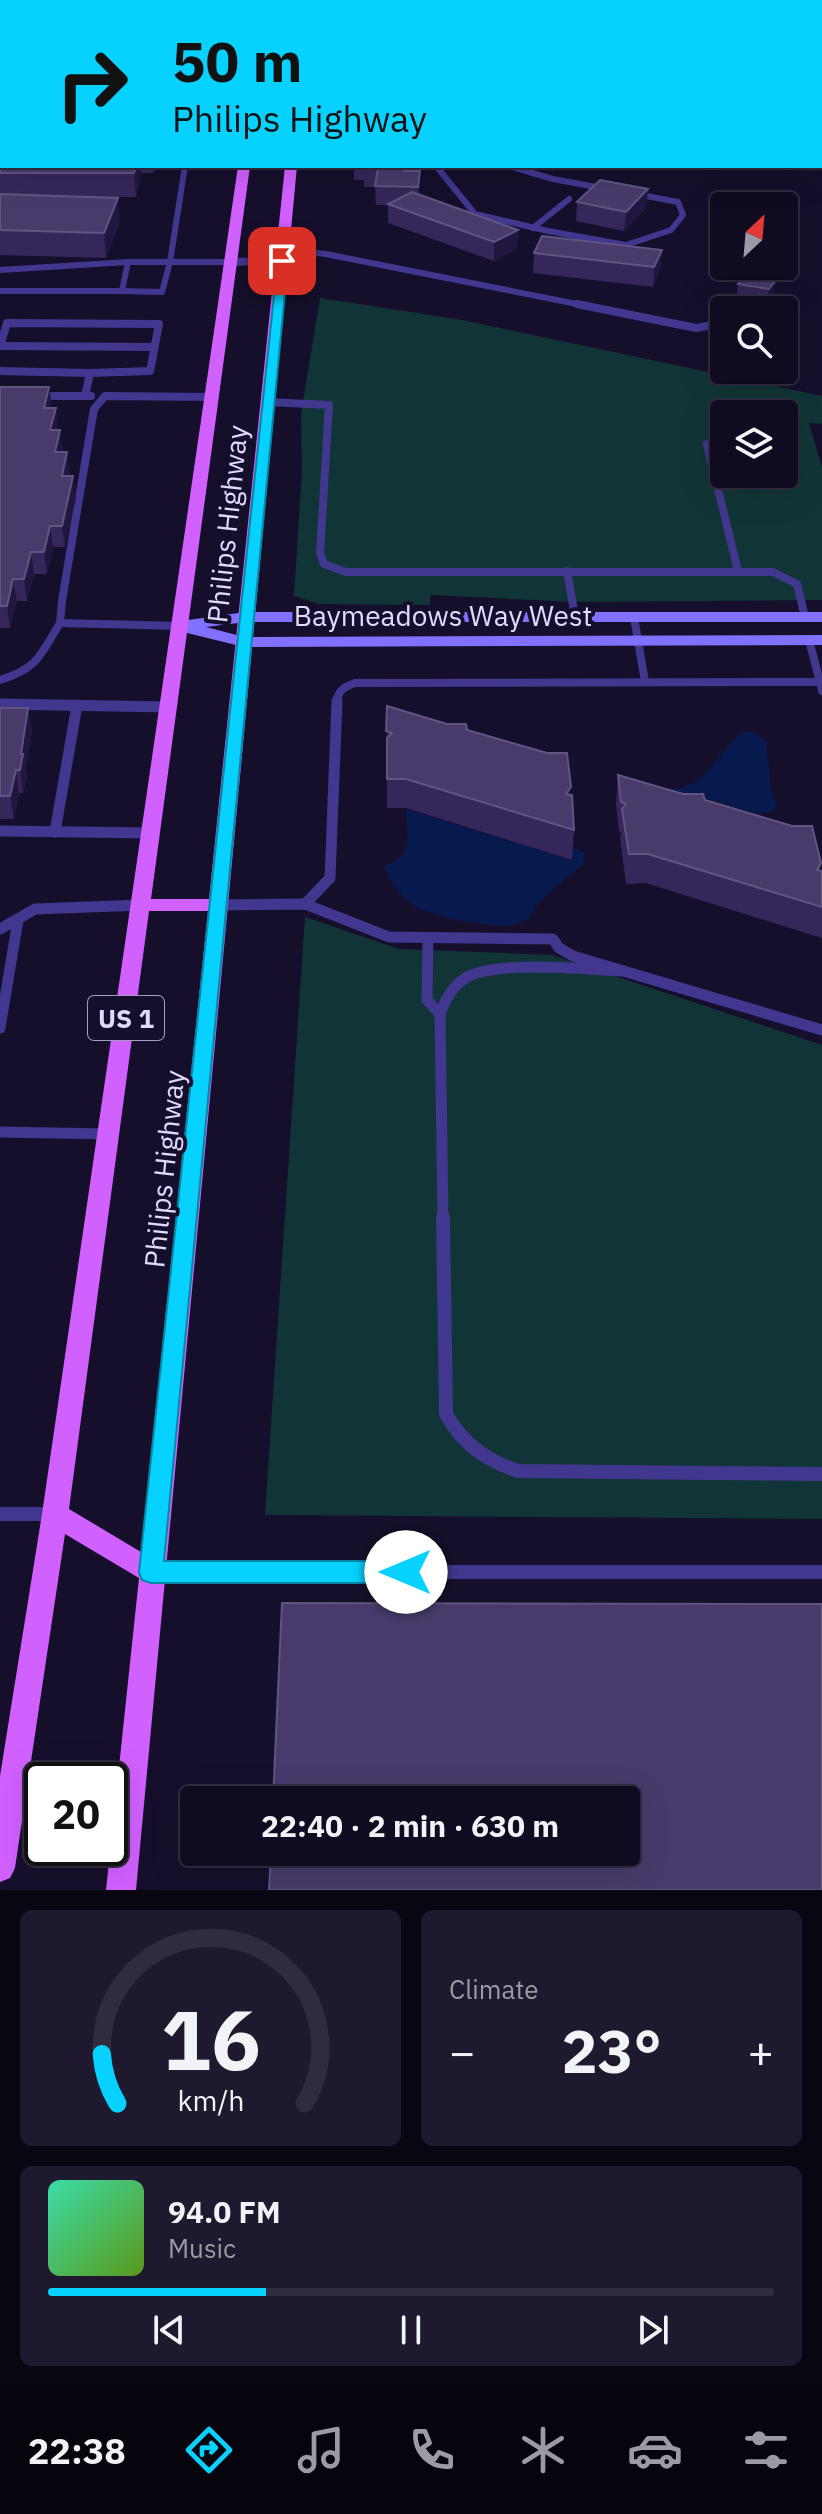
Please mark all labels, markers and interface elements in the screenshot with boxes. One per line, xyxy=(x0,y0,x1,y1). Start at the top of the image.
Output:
text: 50 m xyxy=(172,25,302,97)
icon: right xyxy=(40,32,144,136)
text: Philips Highway xyxy=(172,95,427,142)
north arrow xyxy=(710,192,798,280)
map controls xyxy=(710,192,798,488)
pin xyxy=(248,227,316,295)
icon: arrive xyxy=(260,239,304,283)
button: search xyxy=(710,296,798,384)
button: layers xyxy=(710,400,798,488)
street label: Philips Highway xyxy=(198,423,256,625)
street label: Baymeadows Way West xyxy=(294,597,592,634)
road number: US 1 xyxy=(88,996,164,1040)
street label: Philips Highway xyxy=(135,1068,193,1270)
position arrow xyxy=(364,1530,448,1614)
speed limit sign: 20 xyxy=(24,1762,128,1866)
text: 22:40 · 2 min · 630 m xyxy=(261,1806,559,1845)
text: Climate xyxy=(449,1972,539,2006)
text: 16 xyxy=(161,1985,260,2093)
text: 23° xyxy=(561,2011,662,2090)
text: − xyxy=(449,2023,475,2080)
text: + xyxy=(748,2023,774,2080)
text: km/h xyxy=(177,2082,244,2119)
text: 94.0 FM xyxy=(168,2192,281,2231)
text: Music xyxy=(168,2231,236,2265)
icon: previous xyxy=(147,2308,191,2352)
icon: pause xyxy=(389,2308,433,2352)
icon: next xyxy=(631,2308,675,2352)
icon: directions xyxy=(181,2422,237,2478)
icon: music xyxy=(293,2422,349,2478)
icon: phone xyxy=(404,2422,460,2478)
icon: climate xyxy=(515,2422,571,2478)
icon: car xyxy=(627,2422,683,2478)
icon: filters xyxy=(738,2422,794,2478)
text: 22:38 xyxy=(28,2427,126,2474)

